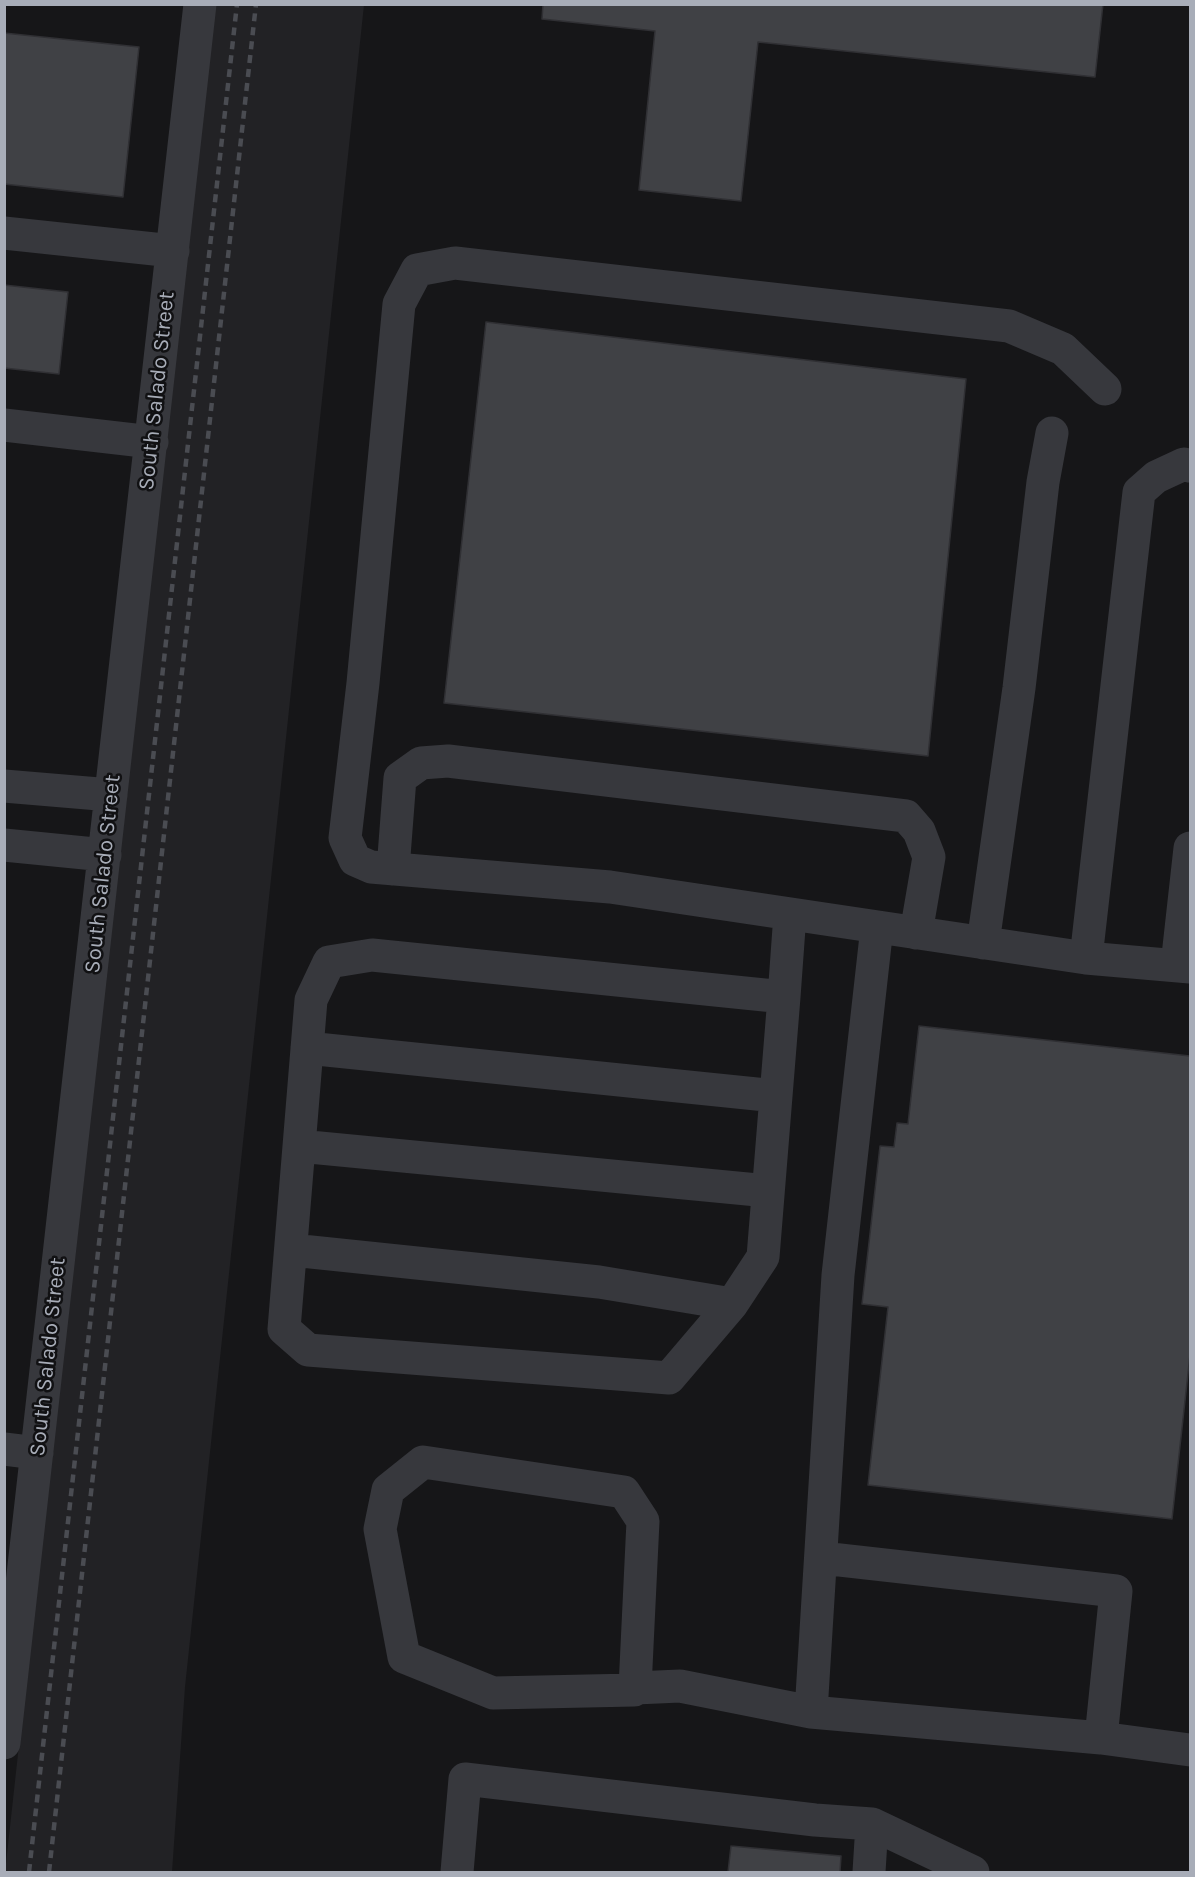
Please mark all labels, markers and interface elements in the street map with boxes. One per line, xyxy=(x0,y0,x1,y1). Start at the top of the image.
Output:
street label: South Salado Street xyxy=(133,290,181,492)
street label: South Salado Street xyxy=(79,773,127,975)
street label: South Salado Street xyxy=(24,1256,72,1458)

